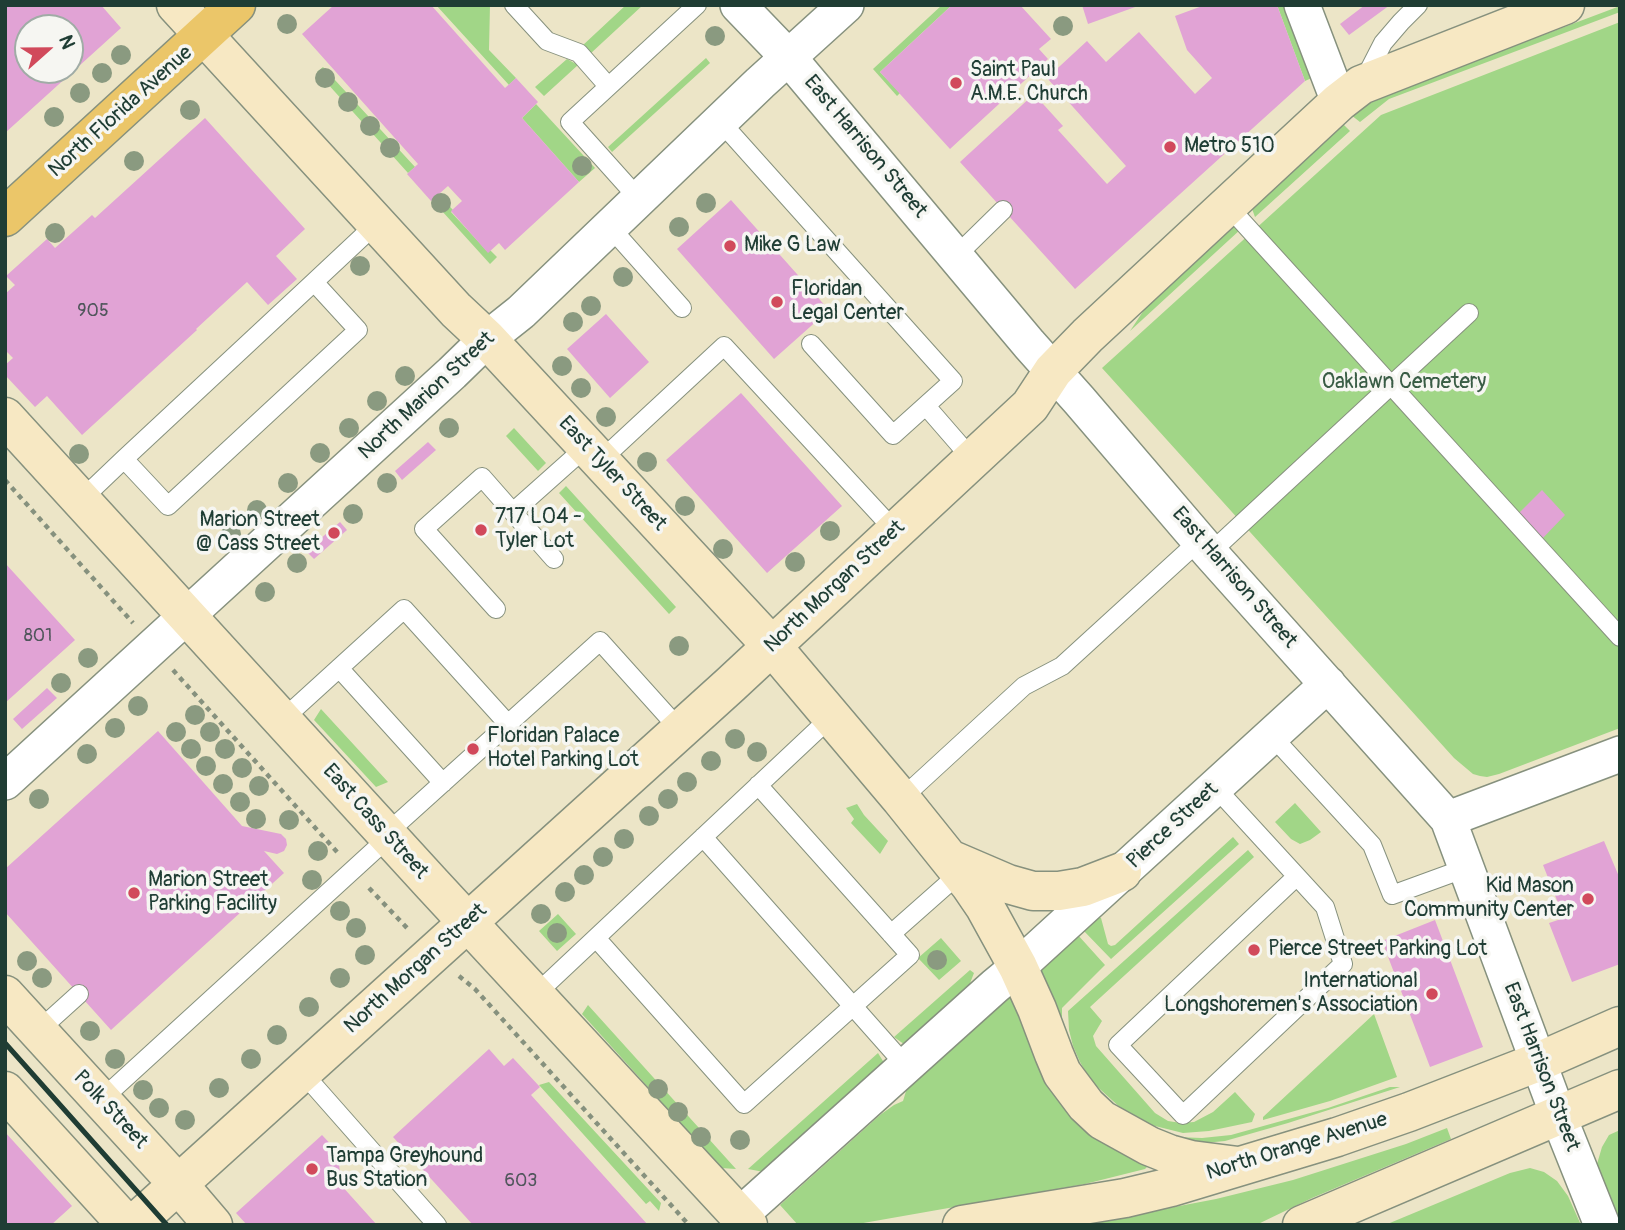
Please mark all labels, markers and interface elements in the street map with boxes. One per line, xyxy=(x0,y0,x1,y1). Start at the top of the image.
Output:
north arrow xyxy=(14,14,84,84)
street label: North Florida Avenue xyxy=(44,41,198,183)
place label: Saint Paul A.M.E. Church xyxy=(970,58,1088,108)
street label: East Harrison Street xyxy=(798,70,932,224)
marker: Saint Paul A.M.E. Church xyxy=(948,75,964,91)
place label: Metro 510 xyxy=(1184,134,1275,160)
marker: Metro 510 xyxy=(1162,139,1178,155)
place label: Mike G Law xyxy=(744,233,841,259)
marker: Mike G Law xyxy=(722,238,738,254)
place label: Floridan Legal Center xyxy=(791,277,904,327)
marker: Floridan Legal Center xyxy=(769,294,785,310)
house number: 905 xyxy=(77,300,109,322)
street label: North Marion Street xyxy=(354,327,500,465)
park label: Oaklawn Cemetery xyxy=(1322,370,1486,396)
street label: East Tyler Street xyxy=(553,411,671,537)
street label: East Harrison Street xyxy=(1166,502,1302,654)
place label: 717 L04 - Tyler Lot xyxy=(495,505,582,555)
place label: Marion Street @ Cass Street xyxy=(196,508,320,558)
street label: North Morgan Street xyxy=(760,515,910,659)
marker: 717 L04 - Tyler Lot xyxy=(473,522,489,538)
marker: Marion Street @ Cass Street xyxy=(326,525,342,541)
house number: 801 xyxy=(24,625,52,647)
place label: Floridan Palace Hotel Parking Lot xyxy=(487,724,639,774)
marker: Floridan Palace Hotel Parking Lot xyxy=(465,741,481,757)
street label: East Cass Street xyxy=(317,759,433,885)
street label: Pierce Street xyxy=(1122,777,1224,875)
place label: Marion Street Parking Facility xyxy=(148,868,277,918)
place label: Kid Mason Community Center xyxy=(1404,874,1574,924)
marker: Marion Street Parking Facility xyxy=(126,885,142,901)
marker: Kid Mason Community Center xyxy=(1580,891,1596,907)
street label: North Morgan Street xyxy=(340,898,492,1040)
place label: Pierce Street Parking Lot xyxy=(1268,937,1487,963)
marker: Pierce Street Parking Lot xyxy=(1246,942,1262,958)
place label: International Longshoremen's Association xyxy=(1164,969,1418,1019)
street label: East Harrison Street xyxy=(1497,979,1585,1155)
marker: International Longshoremen's Association xyxy=(1424,986,1440,1002)
street label: Polk Street xyxy=(67,1066,153,1154)
street label: North Orange Avenue xyxy=(1204,1108,1390,1186)
place label: Tampa Greyhound Bus Station xyxy=(326,1144,483,1194)
marker: Tampa Greyhound Bus Station xyxy=(304,1161,320,1177)
house number: 603 xyxy=(505,1170,537,1192)

